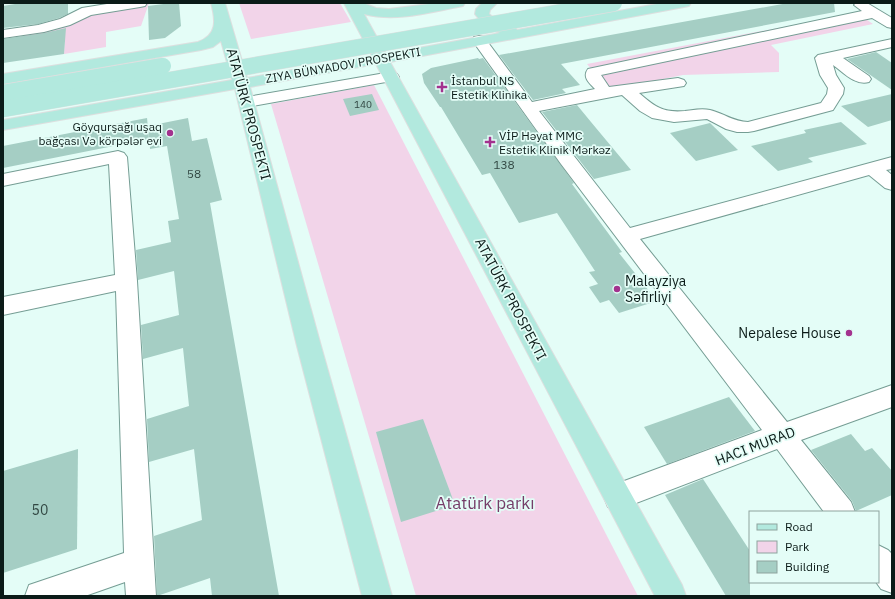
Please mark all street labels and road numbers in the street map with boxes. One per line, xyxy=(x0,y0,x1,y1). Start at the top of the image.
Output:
street label: ZIYA BÜNYADOV PROSPEKTI xyxy=(264,44,422,86)
street label: ATATÜRK PROSPEKTI xyxy=(223,46,275,182)
street label: ATATÜRK PROSPEKTI xyxy=(471,235,551,363)
street label: HACI MURAD xyxy=(712,422,798,470)

